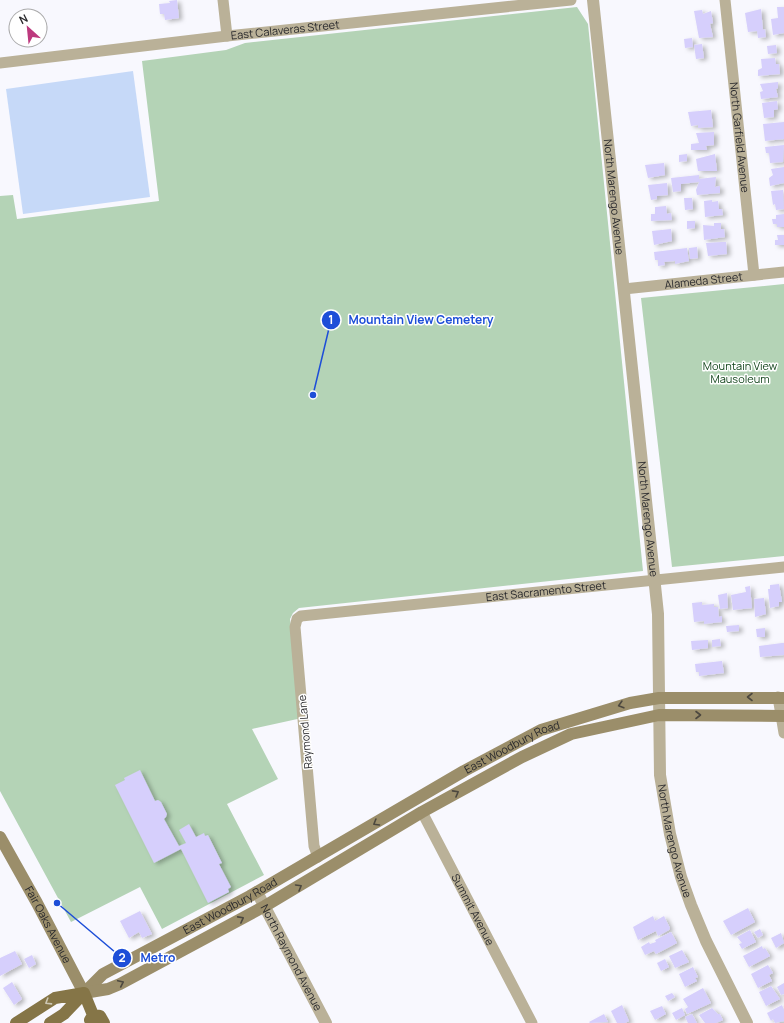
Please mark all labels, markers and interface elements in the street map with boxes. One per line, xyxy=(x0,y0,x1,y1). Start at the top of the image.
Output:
north arrow xyxy=(8,8,48,48)
text: N xyxy=(16,10,30,27)
street label: East Calaveras Street xyxy=(230,16,340,43)
street label: North Garfield Avenue xyxy=(727,81,753,194)
street label: North Marengo Avenue xyxy=(601,138,628,256)
street label: Alameda Street xyxy=(664,268,743,292)
callout: Mountain View Cemetery xyxy=(321,308,502,332)
text: 1 xyxy=(328,311,334,328)
text: Mountain View Cemetery xyxy=(348,311,494,328)
park label: Mountain View Mausoleum xyxy=(703,358,778,386)
street label: North Marengo Avenue xyxy=(635,461,662,578)
street label: East Sacramento Street xyxy=(485,577,607,604)
one-way arrow xyxy=(747,693,753,701)
street label: Raymond Lane xyxy=(294,694,315,770)
one-way arrow xyxy=(617,700,624,709)
one-way arrow xyxy=(695,711,701,719)
street label: East Woodbury Road xyxy=(461,717,561,777)
street label: North Marengo Avenue xyxy=(655,783,696,900)
one-way arrow xyxy=(452,790,460,798)
one-way arrow xyxy=(373,818,380,825)
street label: Summit Avenue xyxy=(448,871,498,948)
street label: East Woodbury Road xyxy=(180,874,280,937)
street label: Fair Oaks Avenue xyxy=(22,883,75,966)
one-way arrow xyxy=(295,884,302,891)
street label: North Raymond Avenue xyxy=(258,901,326,1014)
one-way arrow xyxy=(237,916,244,923)
callout: Metro xyxy=(112,946,183,970)
text: 2 xyxy=(118,949,126,966)
text: Metro xyxy=(141,949,175,966)
one-way arrow xyxy=(117,980,124,988)
one-way arrow xyxy=(45,997,52,1005)

